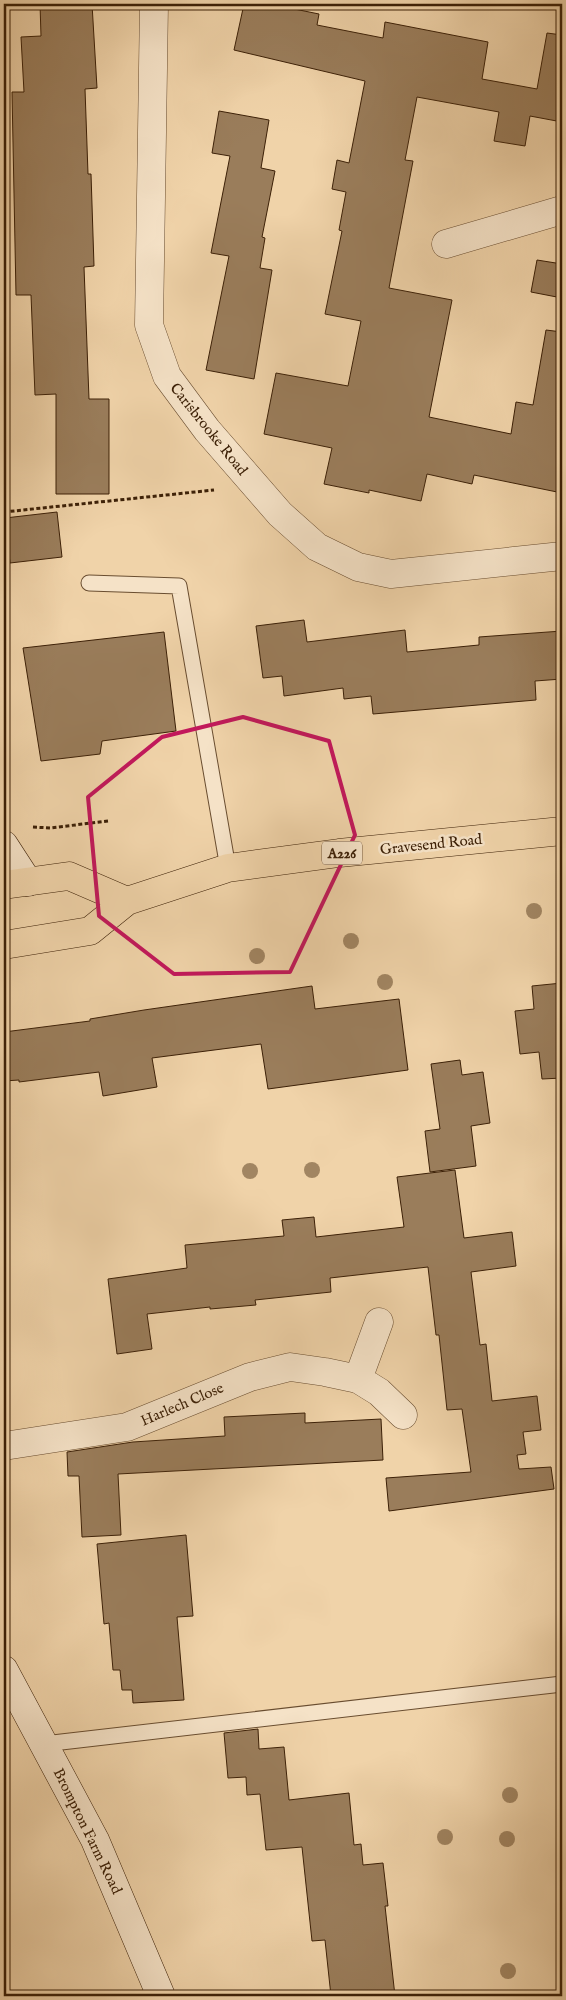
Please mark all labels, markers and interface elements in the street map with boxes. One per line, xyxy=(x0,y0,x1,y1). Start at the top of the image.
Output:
street label: Carisbrooke Road xyxy=(165,379,252,480)
street label: Gravesend Road xyxy=(379,830,484,859)
road number: A226 xyxy=(322,841,362,864)
street label: Harlech Close xyxy=(138,1378,227,1430)
street label: Brompton Farm Road xyxy=(49,1765,127,1898)

